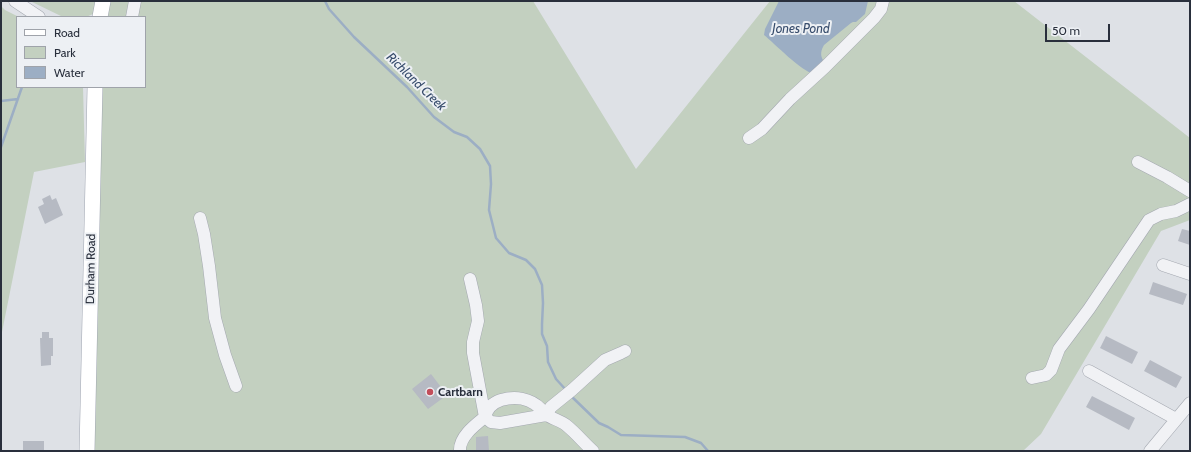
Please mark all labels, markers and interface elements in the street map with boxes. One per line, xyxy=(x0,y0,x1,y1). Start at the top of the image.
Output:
legend xyxy=(16,16,146,88)
scale bar xyxy=(1047,16,1112,42)
water label: Jones Pond xyxy=(772,21,830,37)
text: 50 m xyxy=(1052,23,1080,38)
text: Road xyxy=(54,25,80,40)
text: Park xyxy=(54,45,76,60)
water label: Richland Creek xyxy=(383,50,449,114)
text: Water xyxy=(54,65,84,80)
street label: Durham Road xyxy=(83,234,99,304)
place label: Cartbarn xyxy=(438,385,483,399)
marker: Cartbarn xyxy=(425,387,435,397)

